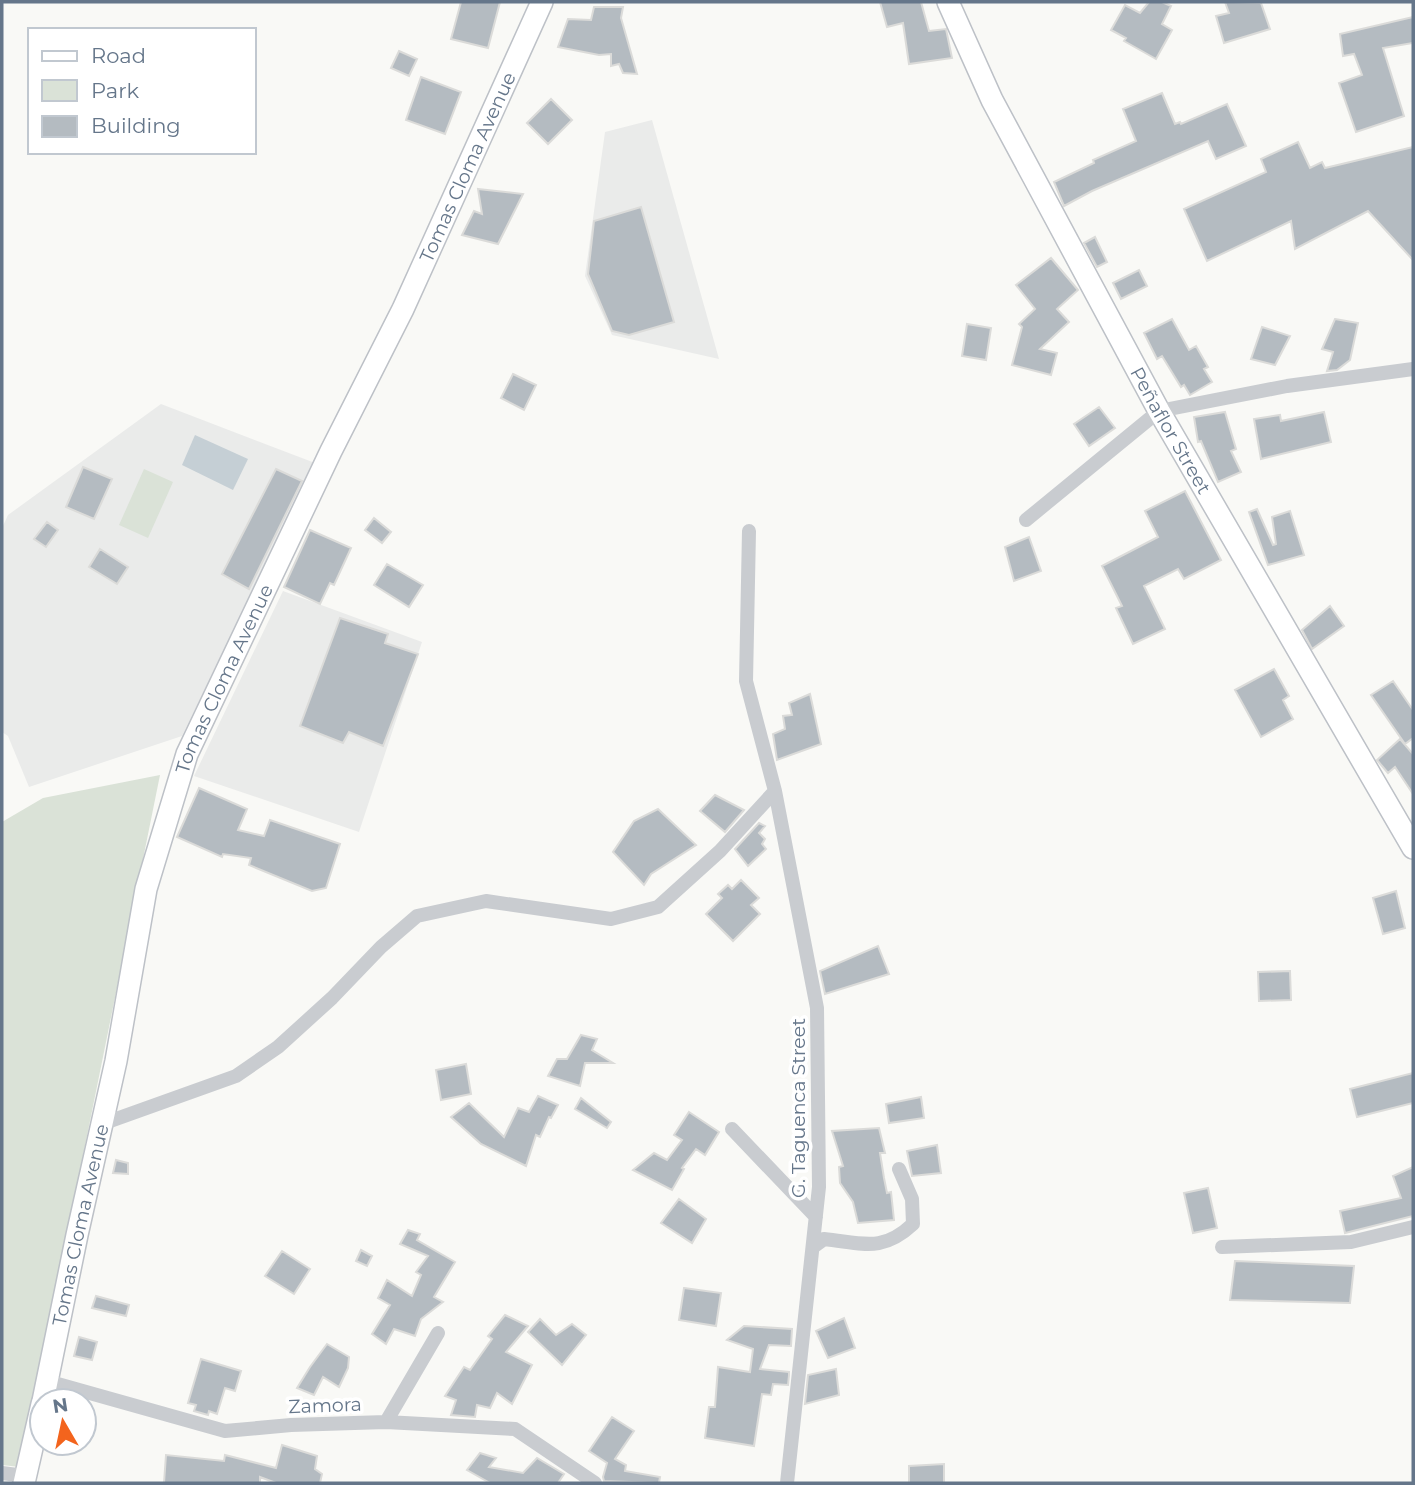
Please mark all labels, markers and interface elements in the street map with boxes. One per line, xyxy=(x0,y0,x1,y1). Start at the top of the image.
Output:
legend xyxy=(28,28,256,154)
text: Road xyxy=(91,43,146,68)
street label: Tomas Cloma Avenue xyxy=(415,69,521,266)
text: Park xyxy=(91,78,139,103)
text: Building xyxy=(91,113,181,138)
street label: Peñaflor Street xyxy=(1125,363,1216,498)
street label: Tomas Cloma Avenue xyxy=(171,581,278,776)
street label: G. Taguenca Street xyxy=(787,1018,810,1198)
street label: Tomas Cloma Avenue xyxy=(48,1122,114,1328)
north arrow xyxy=(28,1387,98,1457)
text: N xyxy=(51,1393,70,1418)
street label: Zamora xyxy=(288,1393,362,1418)

